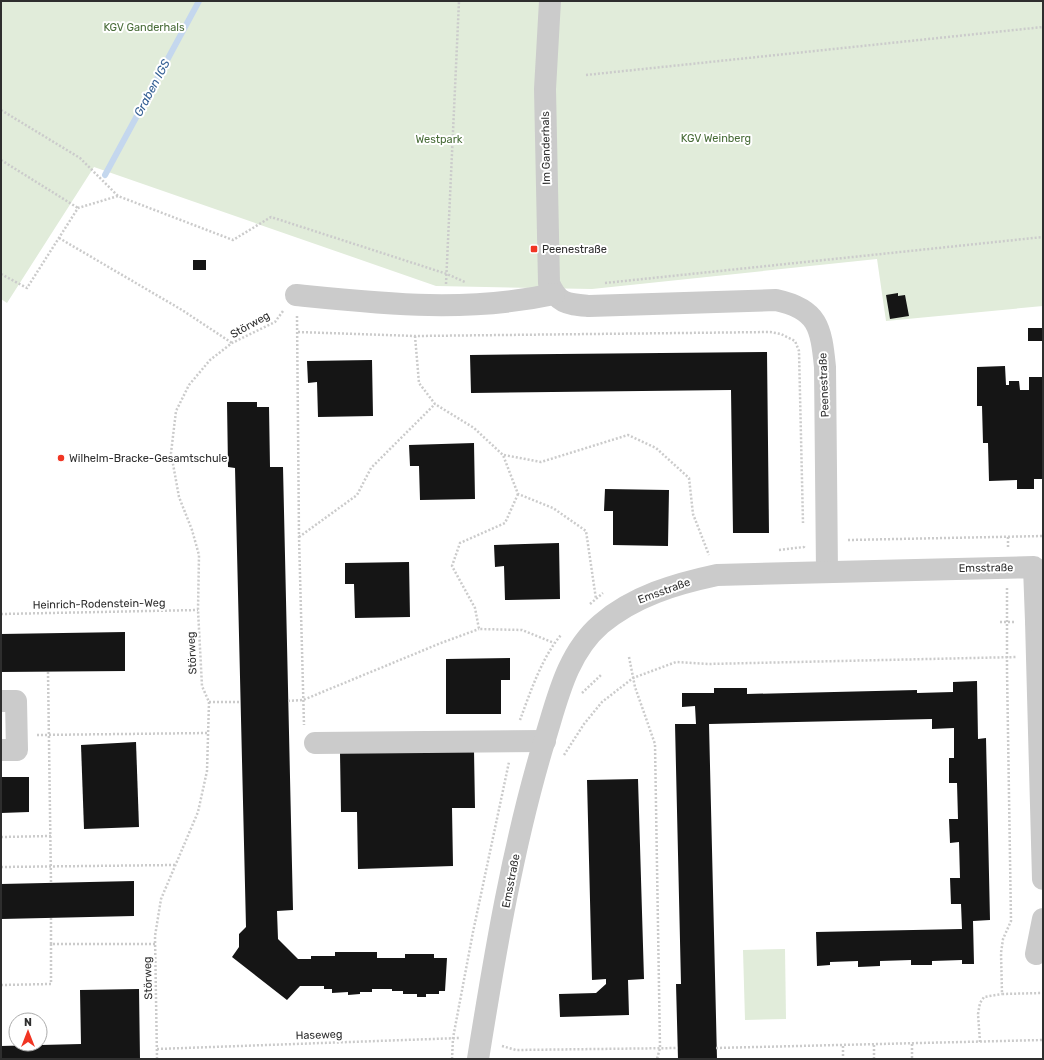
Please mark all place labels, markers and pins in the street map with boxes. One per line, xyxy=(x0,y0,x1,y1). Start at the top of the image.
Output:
place label: Peenestraße xyxy=(542,243,607,256)
marker: Peenestraße xyxy=(529,244,539,254)
place label: Wilhelm-Bracke-Gesamtschule xyxy=(69,452,227,465)
marker: Wilhelm-Bracke-Gesamtschule xyxy=(56,453,66,463)

